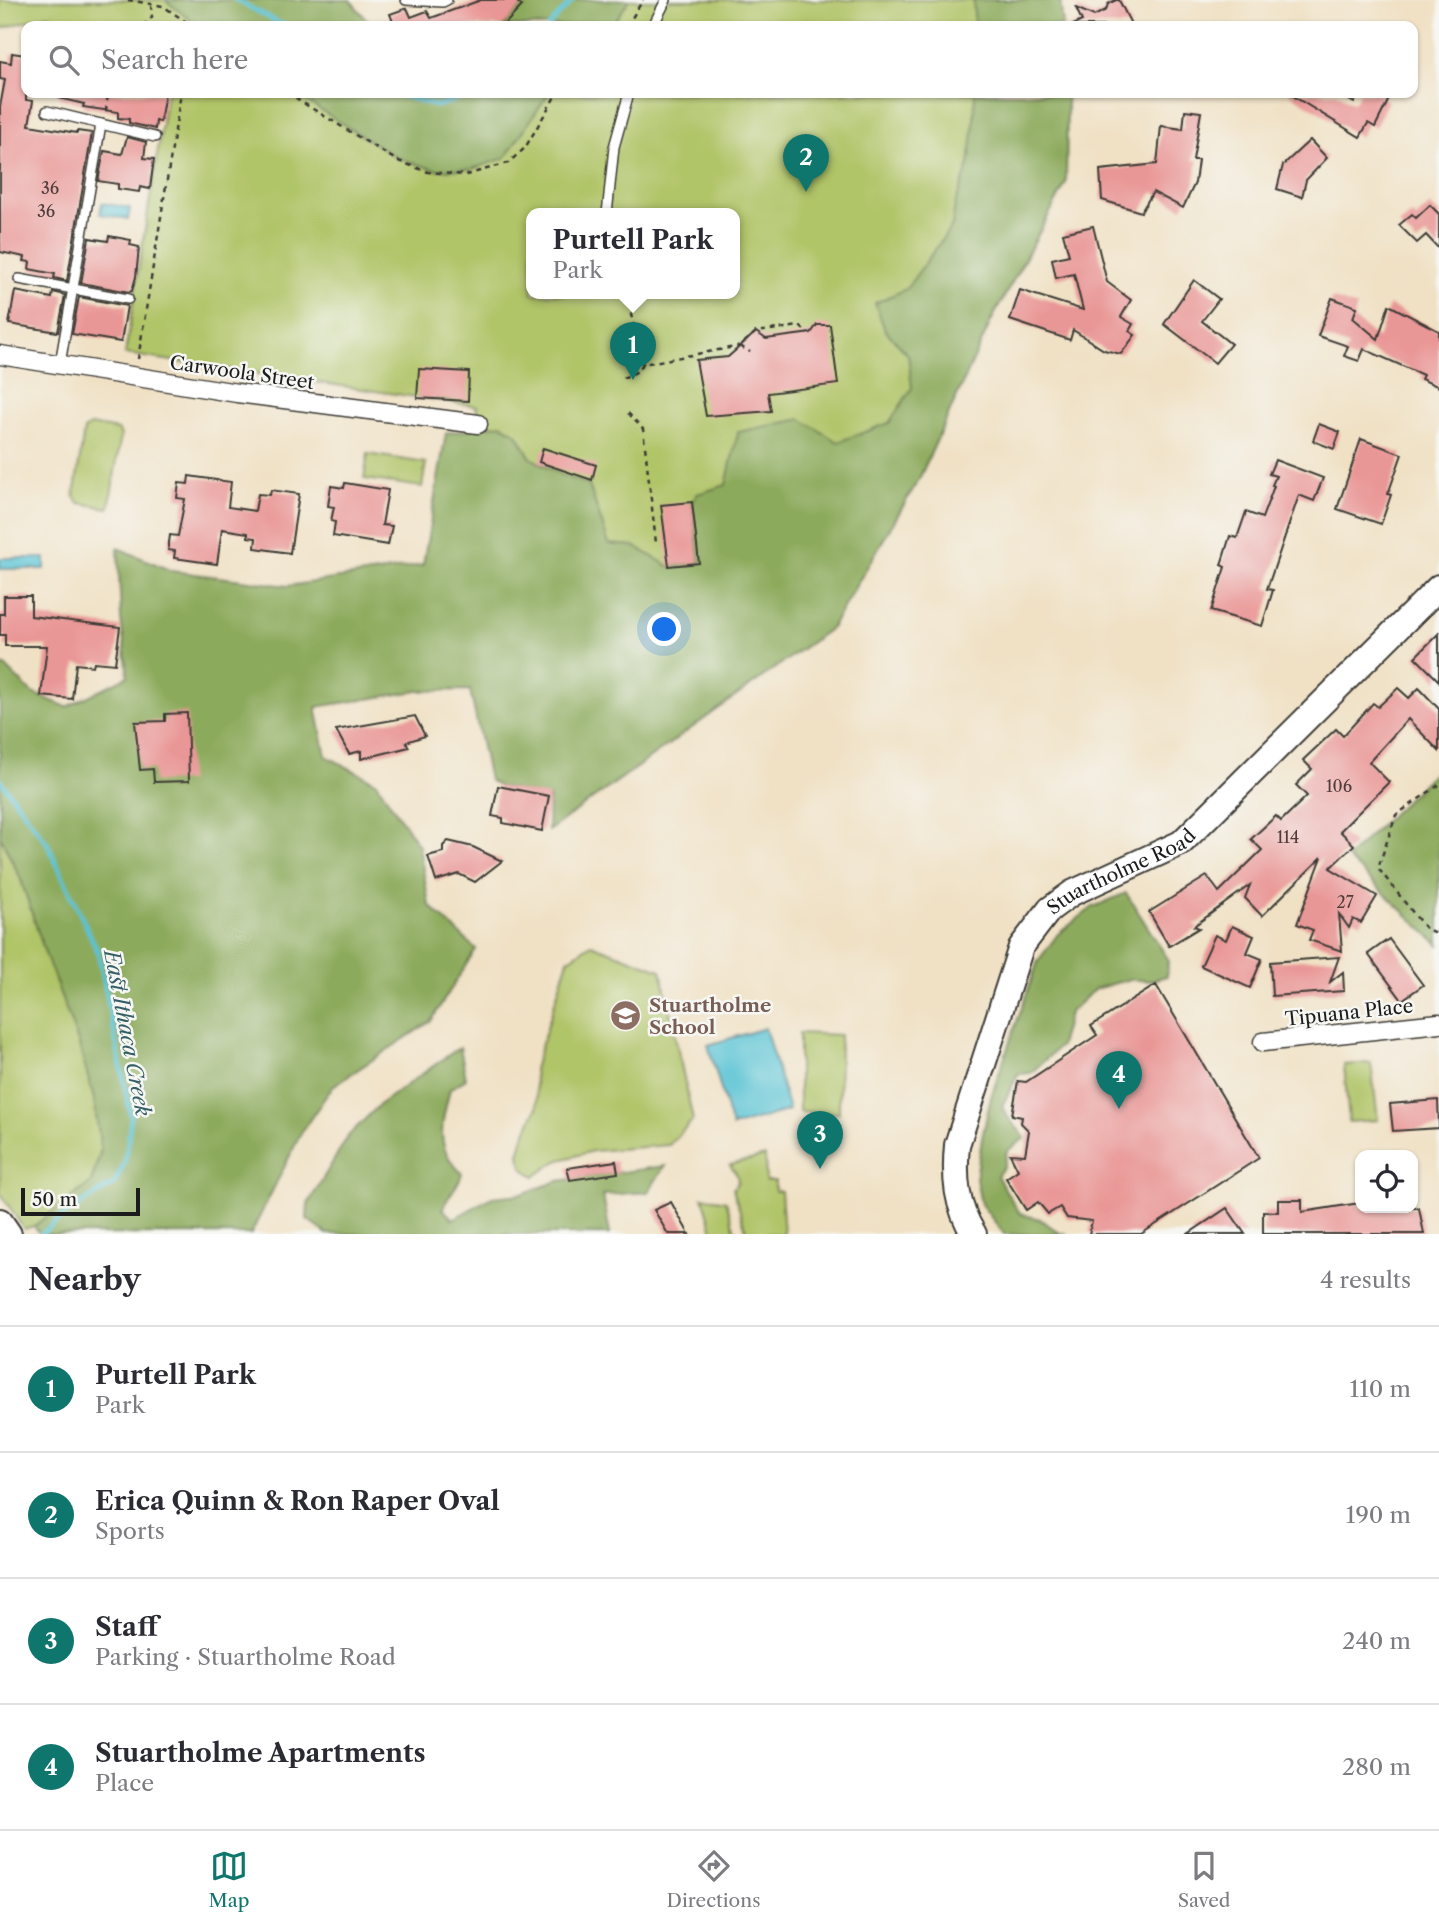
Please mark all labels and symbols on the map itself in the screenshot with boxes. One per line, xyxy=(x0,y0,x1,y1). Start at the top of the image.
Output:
pin: 2 xyxy=(783,134,829,192)
house number: 36 xyxy=(41,178,59,198)
house number: 36 xyxy=(37,201,55,221)
pin: 1 xyxy=(610,322,656,380)
street label: Carwoola Street xyxy=(168,351,316,394)
your location xyxy=(647,612,681,646)
house number: 106 xyxy=(1326,776,1352,796)
street label: Stuartholme Road xyxy=(1042,824,1201,920)
house number: 114 xyxy=(1277,827,1299,847)
house number: 27 xyxy=(1336,892,1354,912)
water label: East Ithaca Creek xyxy=(99,946,156,1118)
place label: Stuartholme School xyxy=(649,994,771,1039)
street label: Tipuana Place xyxy=(1284,994,1414,1031)
school or university icon: Stuartholme School xyxy=(609,999,643,1033)
pin: 4 xyxy=(1096,1051,1142,1109)
pin: 3 xyxy=(797,1111,843,1169)
scale bar xyxy=(21,1185,140,1217)

